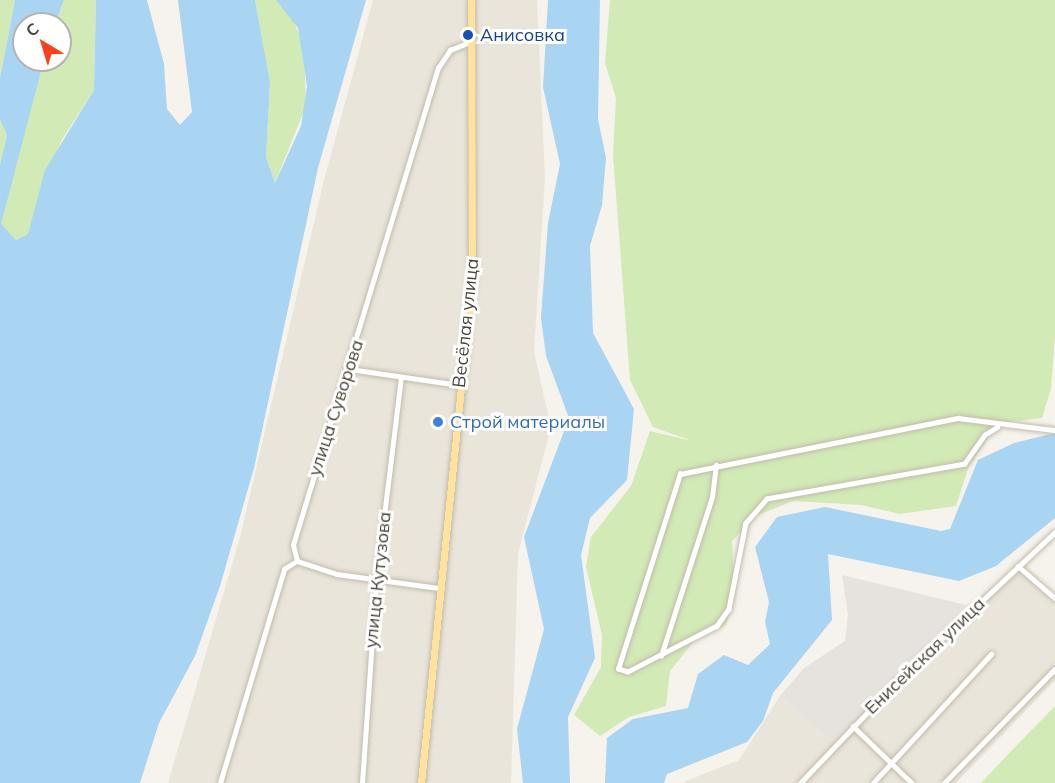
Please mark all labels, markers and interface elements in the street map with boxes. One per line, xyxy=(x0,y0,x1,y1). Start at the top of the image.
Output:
north arrow xyxy=(12,12,72,72)
text: С xyxy=(22,18,43,41)
place label: Анисовка xyxy=(480,24,565,46)
marker: Анисовка xyxy=(461,28,475,42)
street label: Весёлая улица xyxy=(448,257,484,389)
street label: улица Суворова xyxy=(304,337,368,479)
place label: Строй материалы xyxy=(450,411,605,433)
marker: Строй материалы xyxy=(431,415,445,429)
street label: улица Кутузова xyxy=(360,511,396,649)
street label: Енисейская улица xyxy=(860,593,990,719)

